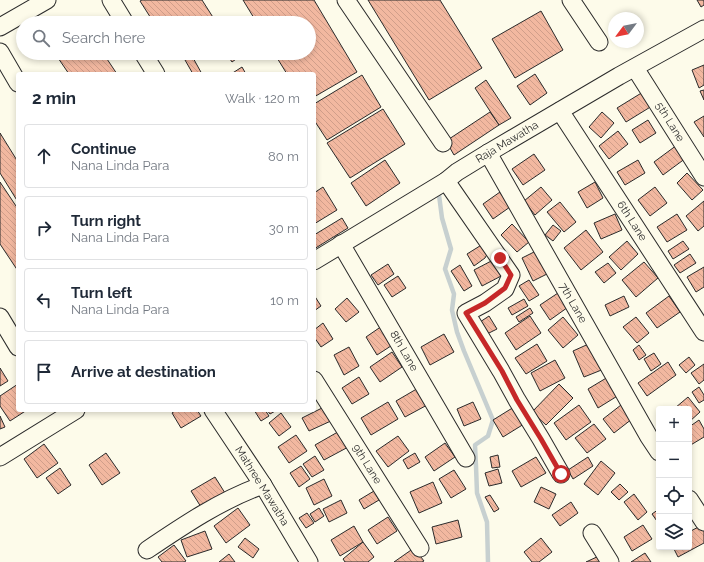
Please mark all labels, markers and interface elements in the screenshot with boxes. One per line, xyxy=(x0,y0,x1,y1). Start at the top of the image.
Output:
north arrow xyxy=(608,12,644,48)
search box xyxy=(16,16,316,60)
icon: search xyxy=(30,27,52,49)
text: Search here xyxy=(62,29,145,47)
text: 2 min xyxy=(32,88,76,108)
text: Walk · 120 m xyxy=(225,91,300,106)
street label: 5th Lane xyxy=(653,100,688,145)
street label: Raja Mawatha xyxy=(473,118,541,166)
text: Continue xyxy=(71,140,136,158)
icon: ahead xyxy=(33,145,55,167)
text: 80 m xyxy=(268,149,299,164)
text: Nana Linda Para xyxy=(71,158,169,173)
street label: 6th Lane xyxy=(614,199,650,244)
text: Turn right xyxy=(71,212,141,230)
icon: right xyxy=(33,217,55,239)
text: 30 m xyxy=(269,221,299,236)
text: Nana Linda Para xyxy=(71,230,169,245)
route end xyxy=(491,249,509,267)
street label: 7th Lane xyxy=(556,281,590,326)
text: Turn left xyxy=(71,284,132,302)
icon: left xyxy=(33,289,55,311)
text: 10 m xyxy=(270,293,299,308)
text: Nana Linda Para xyxy=(71,302,169,317)
street label: 8th Lane xyxy=(387,328,421,374)
icon: arrive xyxy=(33,361,55,383)
text: Arrive at destination xyxy=(71,363,216,381)
map controls xyxy=(656,406,692,550)
button: + xyxy=(656,406,692,442)
street label: 9th Lane xyxy=(350,442,385,487)
button: − xyxy=(656,442,692,478)
street label: Mathree Mawatha xyxy=(232,444,292,528)
route start xyxy=(552,465,570,483)
button: locate xyxy=(656,478,692,514)
button: layers xyxy=(656,514,692,550)

